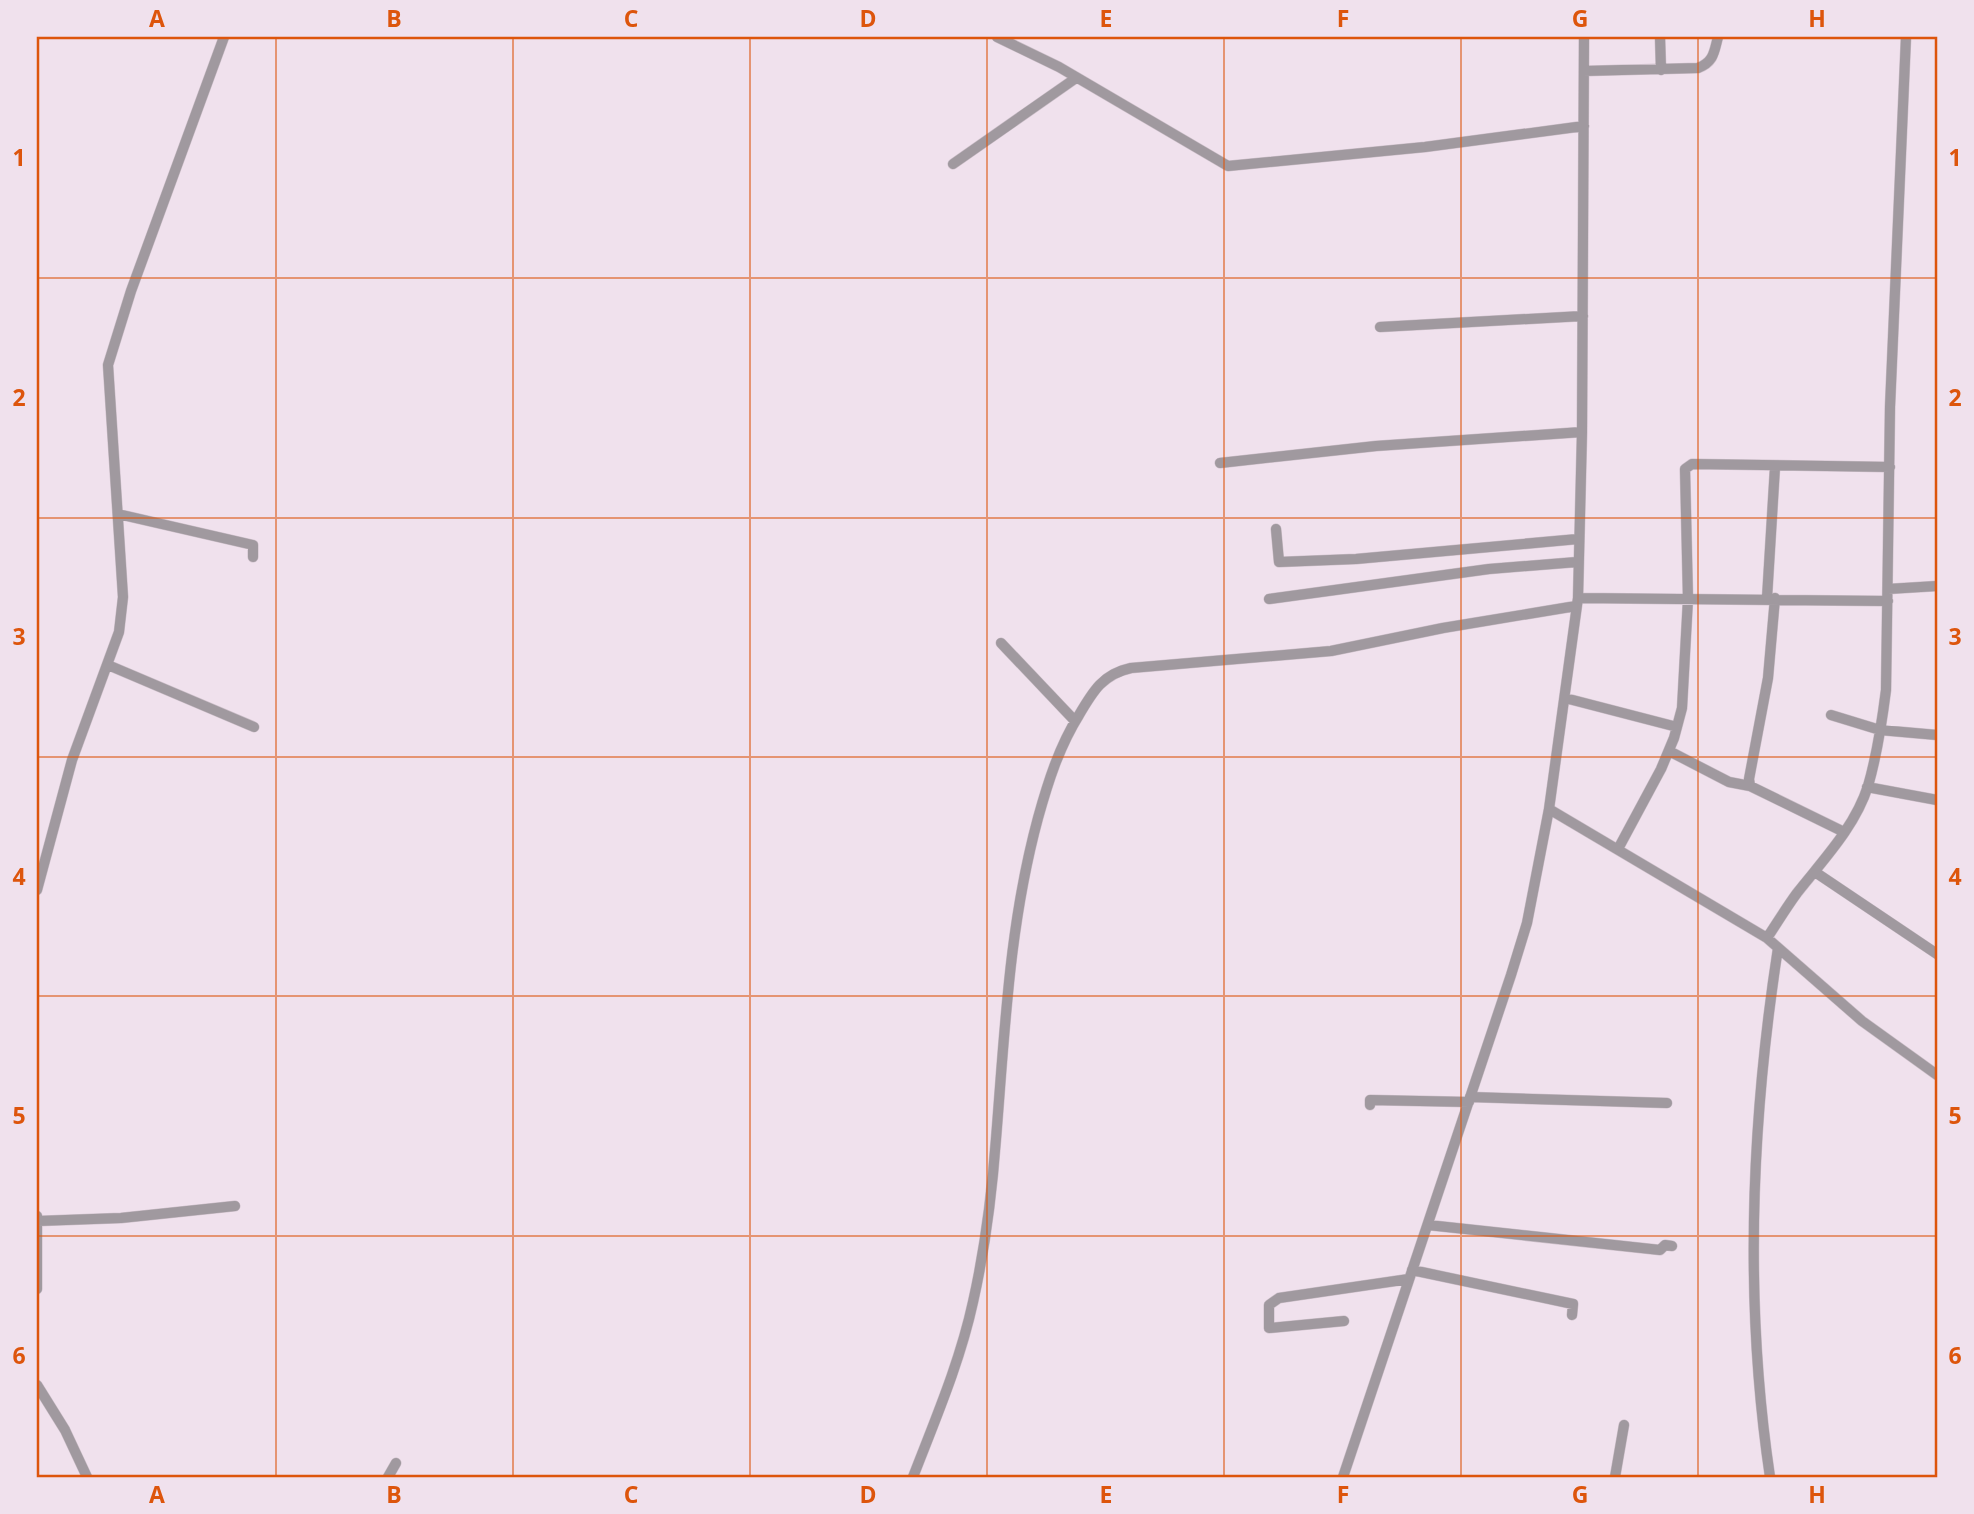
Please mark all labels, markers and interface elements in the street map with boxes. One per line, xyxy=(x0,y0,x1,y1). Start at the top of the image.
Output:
text: A xyxy=(149,2,165,34)
text: B xyxy=(386,2,402,34)
text: C xyxy=(624,2,638,34)
text: D xyxy=(859,2,877,34)
text: E xyxy=(1100,2,1112,34)
text: F xyxy=(1337,2,1349,34)
text: G xyxy=(1572,2,1588,34)
text: H xyxy=(1808,2,1826,34)
text: 1 xyxy=(12,141,26,173)
text: 1 xyxy=(1948,141,1962,173)
text: 2 xyxy=(12,381,26,413)
text: 2 xyxy=(1948,381,1962,413)
text: 3 xyxy=(12,620,26,652)
text: 3 xyxy=(1948,620,1962,652)
text: 4 xyxy=(12,860,26,892)
text: 4 xyxy=(1948,860,1962,892)
text: 5 xyxy=(12,1099,26,1131)
text: 5 xyxy=(1948,1099,1962,1131)
text: 6 xyxy=(12,1339,26,1371)
text: 6 xyxy=(1948,1339,1962,1371)
text: A xyxy=(149,1478,165,1510)
text: B xyxy=(386,1478,402,1510)
text: C xyxy=(624,1478,638,1510)
text: D xyxy=(859,1478,877,1510)
text: E xyxy=(1100,1478,1112,1510)
text: F xyxy=(1337,1478,1349,1510)
text: G xyxy=(1572,1478,1588,1510)
text: H xyxy=(1808,1478,1826,1510)

